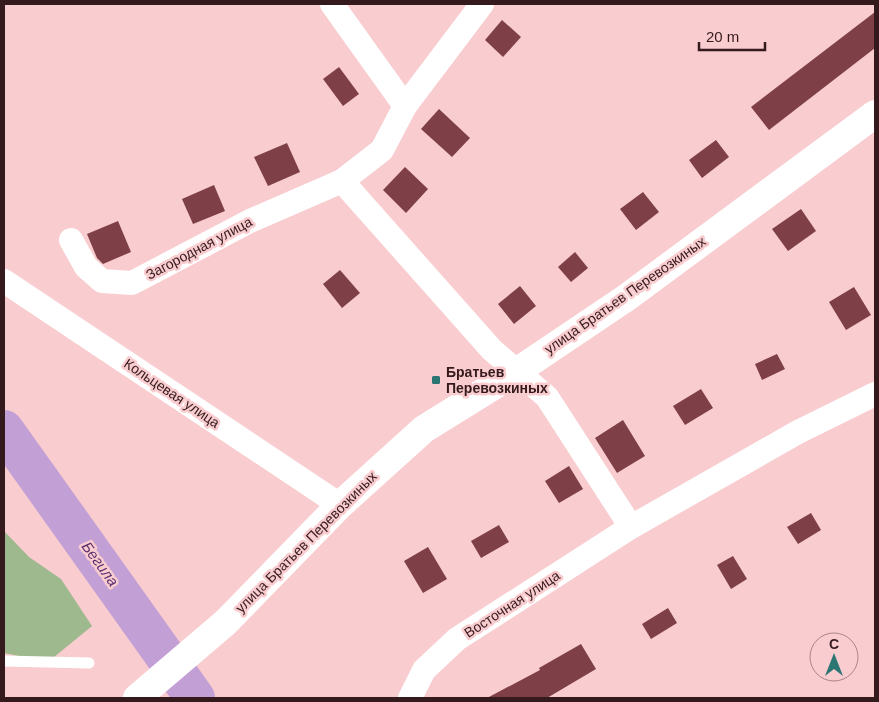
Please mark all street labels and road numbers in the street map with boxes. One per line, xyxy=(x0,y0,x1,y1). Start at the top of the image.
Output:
street label: Загородная улица xyxy=(143,213,255,283)
street label: улица Братьев Перевозкиных xyxy=(541,233,709,357)
street label: Кольцевая улица xyxy=(121,355,223,431)
street label: улица Братьев Перевозкиных xyxy=(232,468,380,616)
street label: Восточная улица xyxy=(461,567,563,641)

